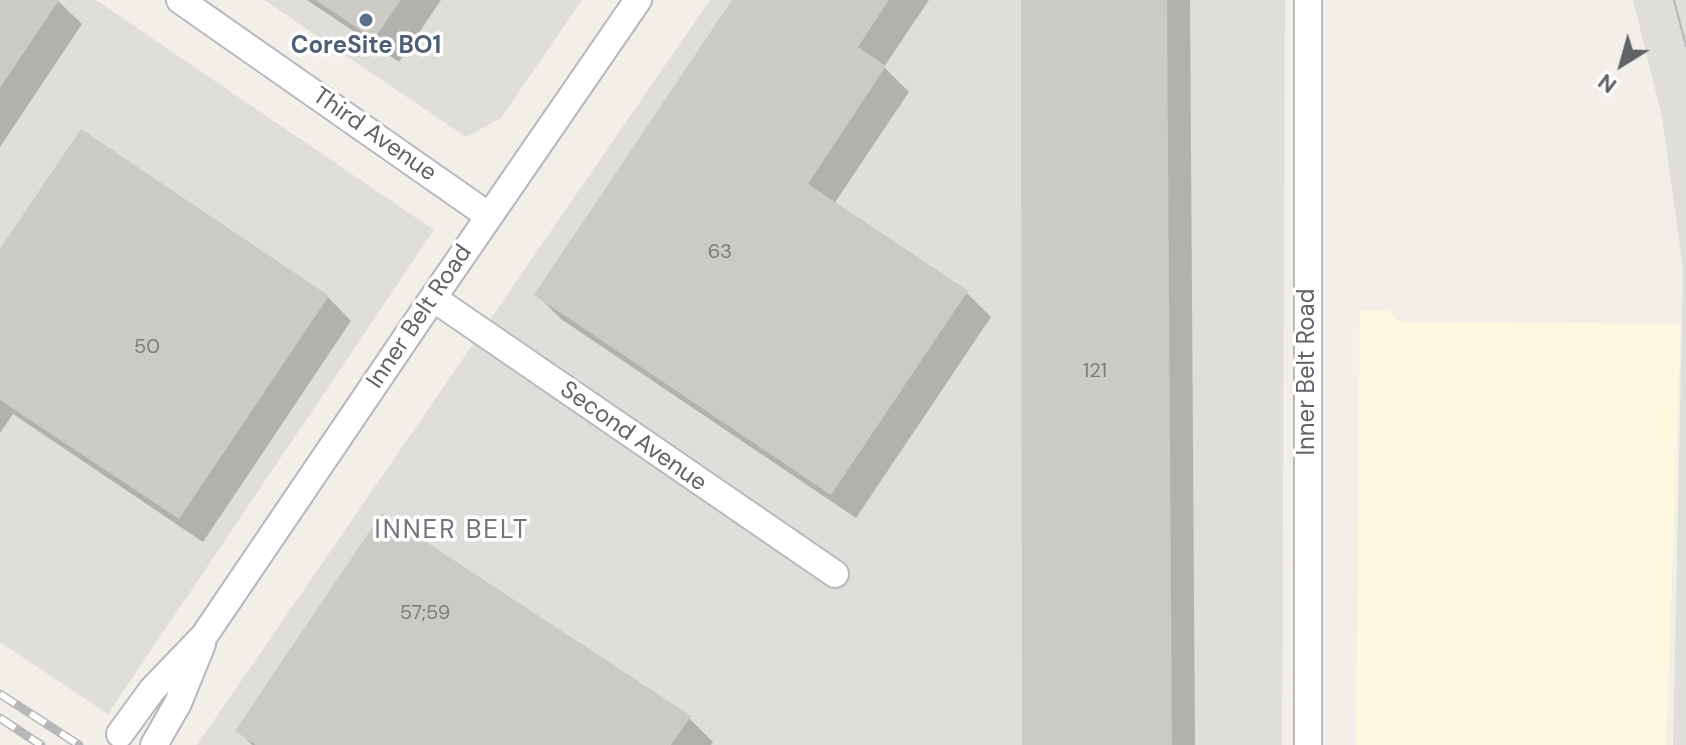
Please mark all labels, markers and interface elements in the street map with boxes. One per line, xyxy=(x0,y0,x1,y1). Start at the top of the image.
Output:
marker: CoreSite BO1 xyxy=(357,11,375,29)
north arrow xyxy=(1582,24,1662,104)
place label: CoreSite BO1 xyxy=(291,33,441,61)
text: N xyxy=(1592,67,1622,100)
street label: Third Avenue xyxy=(307,82,441,188)
street label: Inner Belt Road xyxy=(361,240,479,394)
house number: 63 xyxy=(708,241,732,265)
street label: Inner Belt Road xyxy=(1294,288,1322,456)
house number: 50 xyxy=(134,336,160,360)
house number: 121 xyxy=(1083,360,1107,384)
street label: Second Avenue xyxy=(554,376,712,498)
district label: INNER BELT xyxy=(375,515,529,547)
house number: 57;59 xyxy=(400,602,450,626)

